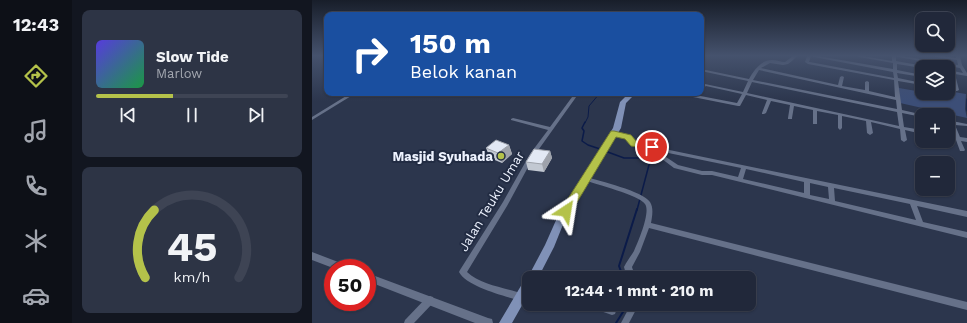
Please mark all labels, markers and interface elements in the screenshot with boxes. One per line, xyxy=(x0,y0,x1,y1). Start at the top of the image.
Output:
map controls xyxy=(915,12,955,196)
button: search xyxy=(915,12,955,52)
text: 12:43 xyxy=(13,14,59,35)
text: 150 m xyxy=(410,27,491,60)
icon: right xyxy=(344,28,396,80)
text: Slow Tide xyxy=(156,48,229,66)
button: layers xyxy=(915,60,955,100)
text: Belok kanan xyxy=(410,61,517,82)
icon: directions xyxy=(22,62,50,90)
text: Marlow xyxy=(156,66,202,81)
icon: previous xyxy=(117,104,139,126)
icon: pause xyxy=(181,104,203,126)
icon: next xyxy=(245,104,267,126)
button: + xyxy=(915,108,955,148)
icon: music xyxy=(22,117,50,145)
pin xyxy=(635,130,669,164)
icon: arrive xyxy=(641,136,663,158)
place label: Masjid Syuhada xyxy=(392,149,493,164)
street label: Jalan Teuku Umar xyxy=(456,149,527,254)
marker: Masjid Syuhada xyxy=(496,151,506,161)
button: − xyxy=(915,156,955,196)
icon: phone xyxy=(22,172,50,200)
position arrow xyxy=(545,190,587,232)
text: 45 xyxy=(166,222,218,271)
icon: climate xyxy=(22,227,50,255)
speed limit sign: 50 xyxy=(324,259,376,311)
text: km/h xyxy=(174,268,210,284)
icon: car xyxy=(22,282,50,310)
text: 12:44 · 1 mnt · 210 m xyxy=(565,282,713,300)

